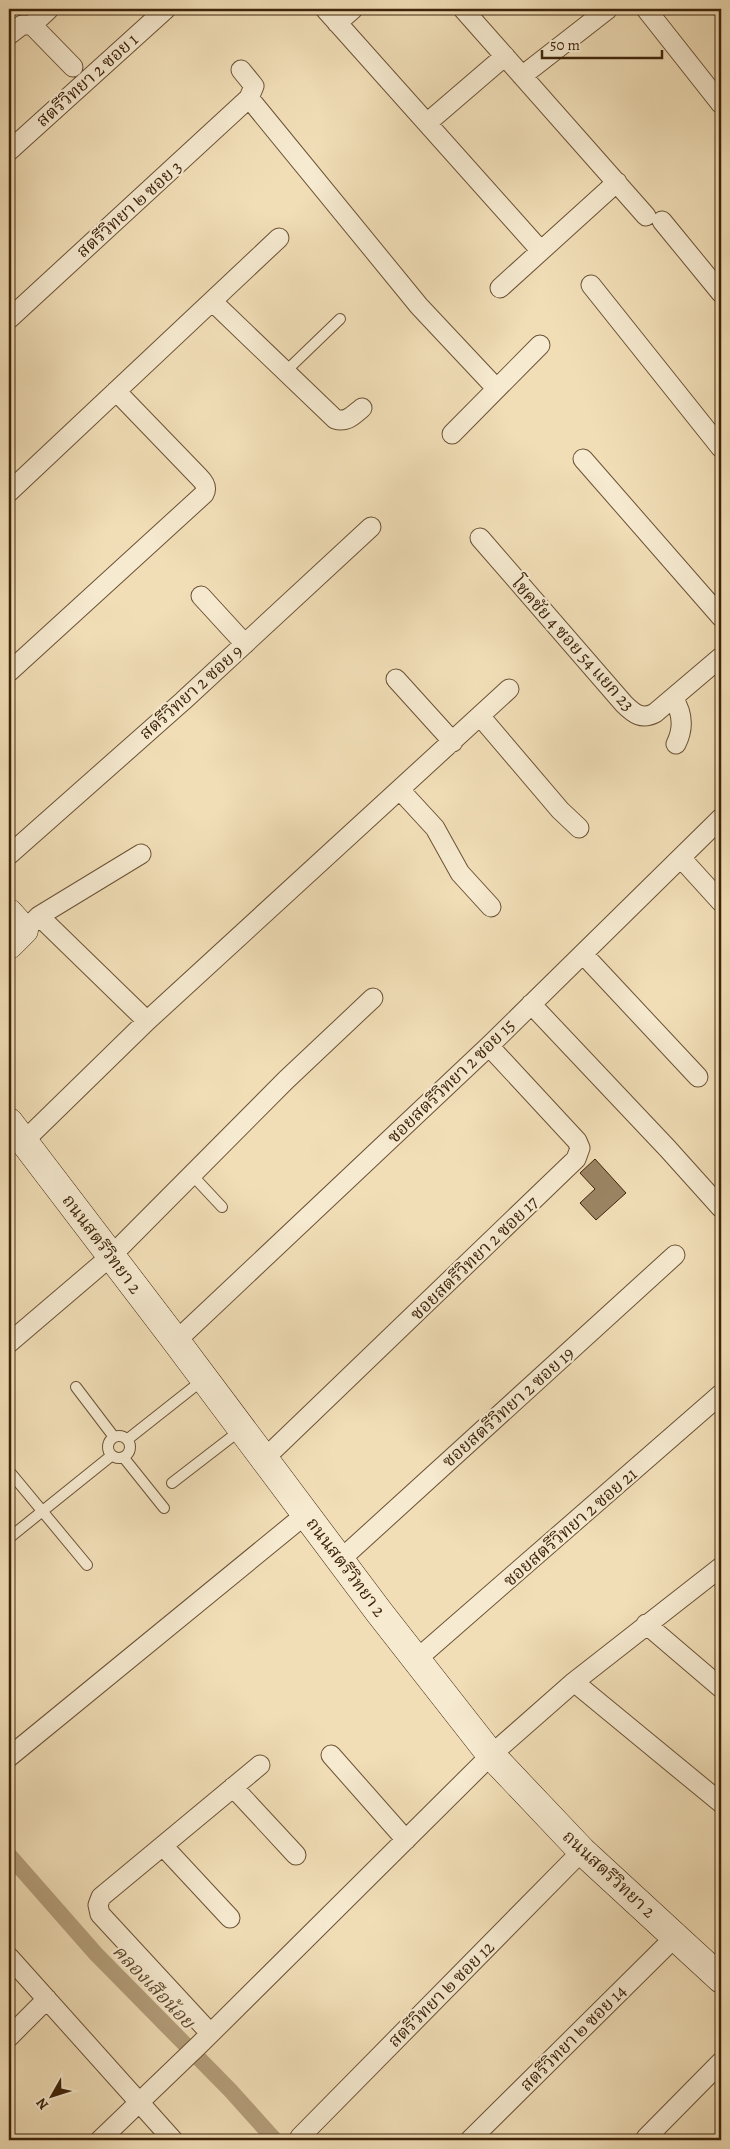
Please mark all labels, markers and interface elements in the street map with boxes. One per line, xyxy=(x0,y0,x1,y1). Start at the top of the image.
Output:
street label: สตรีวิทยา 2 ซอย 1 xyxy=(31,28,143,132)
scale bar xyxy=(542,28,662,60)
text: 50 m xyxy=(550,35,580,55)
street label: สตรีวิทยา ๒ ซอย 3 xyxy=(71,155,187,263)
street label: โชคชัย 4 ซอย 54 แยก 23 xyxy=(505,570,641,716)
street label: สตรีวิทยา 2 ซอย 9 xyxy=(134,639,248,745)
street label: ซอยสตรีวิทยา 2 ซอย 15 xyxy=(382,1013,520,1149)
street label: ถนนสตรีวิทยา 2 xyxy=(57,1189,148,1299)
street label: ซอยสตรีวิทยา 2 ซอย 17 xyxy=(405,1190,544,1325)
street label: ซอยสตรีวิทยา 2 ซอย 19 xyxy=(437,1341,579,1473)
street label: ซอยสตรีวิทยา 2 ซอย 21 xyxy=(498,1462,642,1592)
street label: ถนนสตรีวิทยา 2 xyxy=(301,1512,392,1622)
street label: ถนนสตรีวิทยา 2 xyxy=(557,1825,661,1924)
street label: สตรีวิทยา ๒ ซอย 12 xyxy=(382,1935,500,2053)
water label: คลองเสือน้อย xyxy=(106,1939,201,2036)
street label: สตรีวิทยา ๒ ซอย 14 xyxy=(515,1980,631,2096)
north arrow xyxy=(28,2072,78,2122)
text: N xyxy=(32,2094,53,2114)

